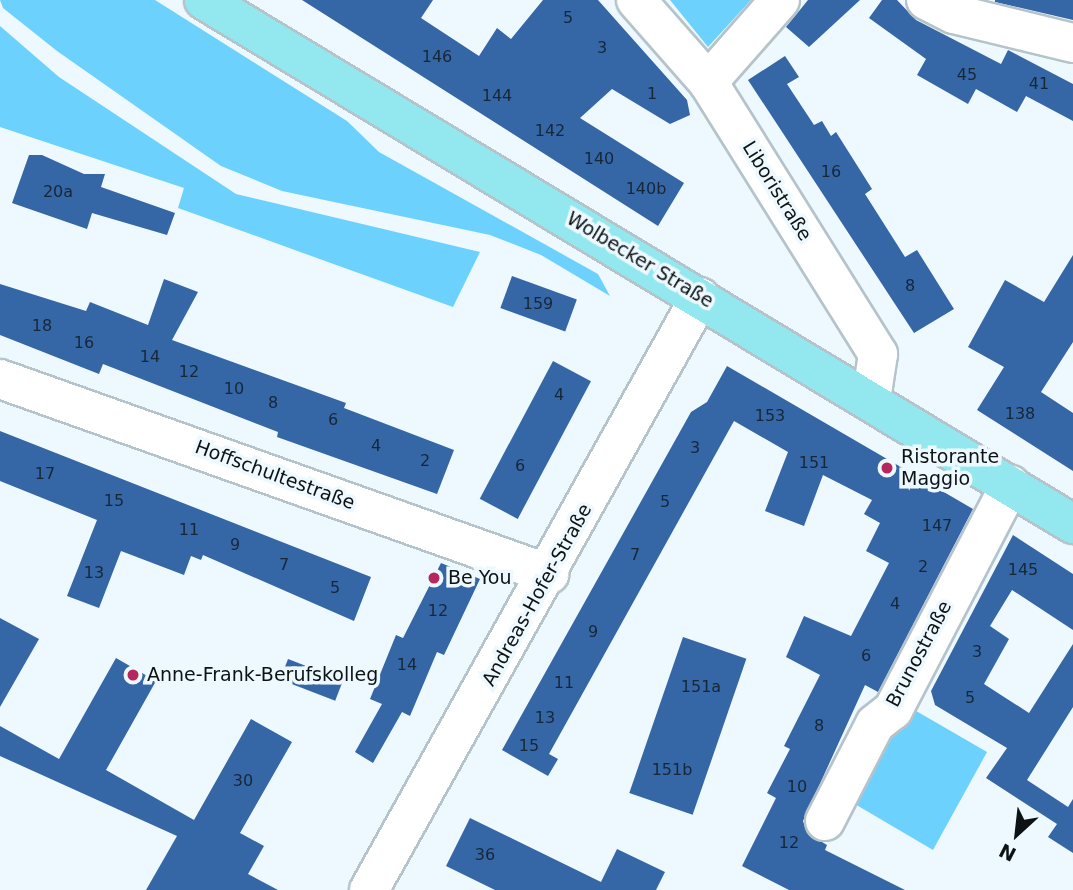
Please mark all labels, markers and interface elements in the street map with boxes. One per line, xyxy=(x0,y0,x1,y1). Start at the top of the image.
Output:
house number: 5 xyxy=(563,8,573,28)
house number: 3 xyxy=(597,38,607,58)
house number: 146 xyxy=(422,47,452,67)
house number: 45 xyxy=(957,65,977,85)
house number: 41 xyxy=(1029,74,1049,94)
house number: 1 xyxy=(647,84,657,104)
house number: 144 xyxy=(482,86,512,106)
house number: 142 xyxy=(535,121,565,141)
street label: Liboristraße xyxy=(737,137,817,245)
house number: 140 xyxy=(584,149,614,169)
house number: 16 xyxy=(821,162,841,182)
house number: 140b xyxy=(626,179,666,199)
house number: 20a xyxy=(43,182,73,202)
street label: Wolbecker Straße xyxy=(562,207,718,313)
house number: 8 xyxy=(905,276,915,296)
house number: 159 xyxy=(523,294,553,314)
house number: 18 xyxy=(32,316,52,336)
house number: 16 xyxy=(74,333,94,353)
house number: 14 xyxy=(140,347,160,367)
house number: 12 xyxy=(179,362,199,382)
house number: 10 xyxy=(224,379,244,399)
house number: 4 xyxy=(554,385,564,405)
house number: 8 xyxy=(268,393,278,413)
house number: 138 xyxy=(1005,404,1035,424)
house number: 153 xyxy=(755,406,785,426)
house number: 6 xyxy=(328,410,338,430)
street label: Hoffschultestraße xyxy=(192,436,358,514)
house number: 4 xyxy=(371,436,381,456)
house number: 3 xyxy=(690,438,700,458)
place label: Ristorante Maggio xyxy=(901,446,999,490)
house number: 2 xyxy=(420,451,430,471)
house number: 151 xyxy=(799,453,829,473)
house number: 6 xyxy=(515,456,525,476)
marker: Ristorante Maggio xyxy=(879,460,895,476)
house number: 17 xyxy=(35,464,55,484)
house number: 15 xyxy=(104,491,124,511)
house number: 5 xyxy=(660,492,670,512)
street label: Andreas-Hofer-Straße xyxy=(477,500,597,690)
house number: 147 xyxy=(922,516,952,536)
house number: 11 xyxy=(179,520,199,540)
house number: 9 xyxy=(230,535,240,555)
house number: 7 xyxy=(630,545,640,565)
house number: 7 xyxy=(279,555,289,575)
house number: 2 xyxy=(918,557,928,577)
house number: 145 xyxy=(1008,560,1038,580)
house number: 13 xyxy=(84,563,104,583)
place label: Be You xyxy=(448,567,512,589)
marker: Be You xyxy=(426,570,442,586)
house number: 5 xyxy=(330,578,340,598)
house number: 4 xyxy=(890,594,900,614)
street label: Brunostraße xyxy=(881,597,957,711)
house number: 12 xyxy=(428,601,448,621)
house number: 9 xyxy=(588,622,598,642)
house number: 3 xyxy=(972,642,982,662)
house number: 6 xyxy=(861,646,871,666)
house number: 14 xyxy=(397,655,417,675)
place label: Anne-Frank-Berufskolleg xyxy=(147,664,378,686)
marker: Anne-Frank-Berufskolleg xyxy=(125,667,141,683)
house number: 11 xyxy=(554,673,574,693)
house number: 151a xyxy=(681,677,721,697)
house number: 5 xyxy=(965,688,975,708)
house number: 13 xyxy=(535,708,555,728)
house number: 8 xyxy=(814,716,824,736)
house number: 15 xyxy=(519,736,539,756)
house number: 151b xyxy=(652,760,692,780)
house number: 30 xyxy=(233,771,253,791)
house number: 10 xyxy=(787,777,807,797)
north arrow xyxy=(982,799,1052,869)
house number: 12 xyxy=(779,833,799,853)
text: N xyxy=(995,839,1020,866)
house number: 36 xyxy=(475,845,495,865)

